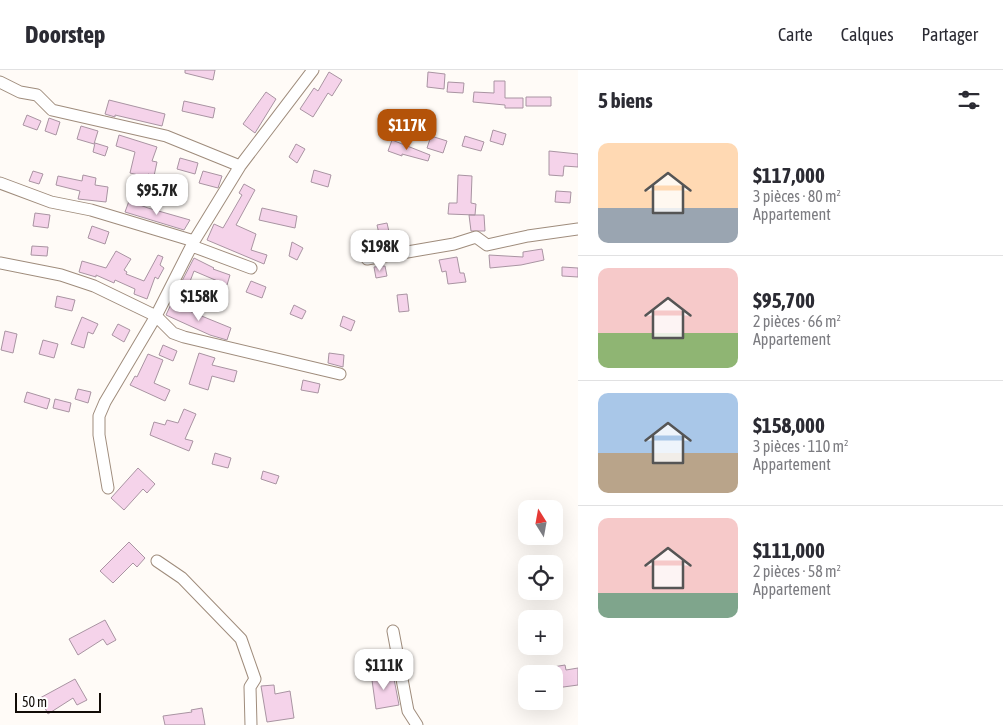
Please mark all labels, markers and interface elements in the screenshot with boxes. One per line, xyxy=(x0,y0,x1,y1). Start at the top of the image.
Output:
text: Doorstep xyxy=(25,21,106,48)
text: Carte xyxy=(778,24,813,45)
text: Calques xyxy=(841,24,894,45)
text: Partager xyxy=(922,24,978,45)
icon: filters xyxy=(955,86,983,114)
text: 5 biens xyxy=(598,88,653,112)
pin: $117K xyxy=(372,108,442,151)
text: $117K xyxy=(388,116,426,134)
icon: home xyxy=(638,163,698,223)
text: $117,000 xyxy=(753,163,825,187)
pin: $95.7K xyxy=(116,174,198,216)
text: $95.7K xyxy=(137,181,177,199)
text: 3 pièces · 80 m² xyxy=(753,187,841,205)
text: Appartement xyxy=(753,205,831,223)
pin: $198K xyxy=(345,230,415,272)
text: $198K xyxy=(361,237,399,255)
pin: $158K xyxy=(164,280,234,322)
text: $158K xyxy=(180,287,218,305)
icon: home xyxy=(638,288,698,348)
text: $95,700 xyxy=(753,288,815,312)
text: 2 pièces · 66 m² xyxy=(753,312,841,330)
text: Appartement xyxy=(753,330,831,348)
icon: home xyxy=(638,413,698,473)
text: $158,000 xyxy=(753,413,825,437)
text: 3 pièces · 110 m² xyxy=(753,437,849,455)
text: Appartement xyxy=(753,455,831,473)
north arrow xyxy=(518,500,562,545)
map controls xyxy=(518,500,563,710)
icon: home xyxy=(638,538,698,598)
text: $111,000 xyxy=(753,538,825,562)
button: locate xyxy=(518,555,563,600)
text: 2 pièces · 58 m² xyxy=(753,562,841,580)
text: Appartement xyxy=(753,580,831,598)
button: + xyxy=(518,610,563,655)
pin: $111K xyxy=(349,648,419,691)
text: $111K xyxy=(365,656,403,674)
button: − xyxy=(518,665,563,710)
scale bar xyxy=(15,690,101,713)
text: 50 m xyxy=(22,694,47,710)

